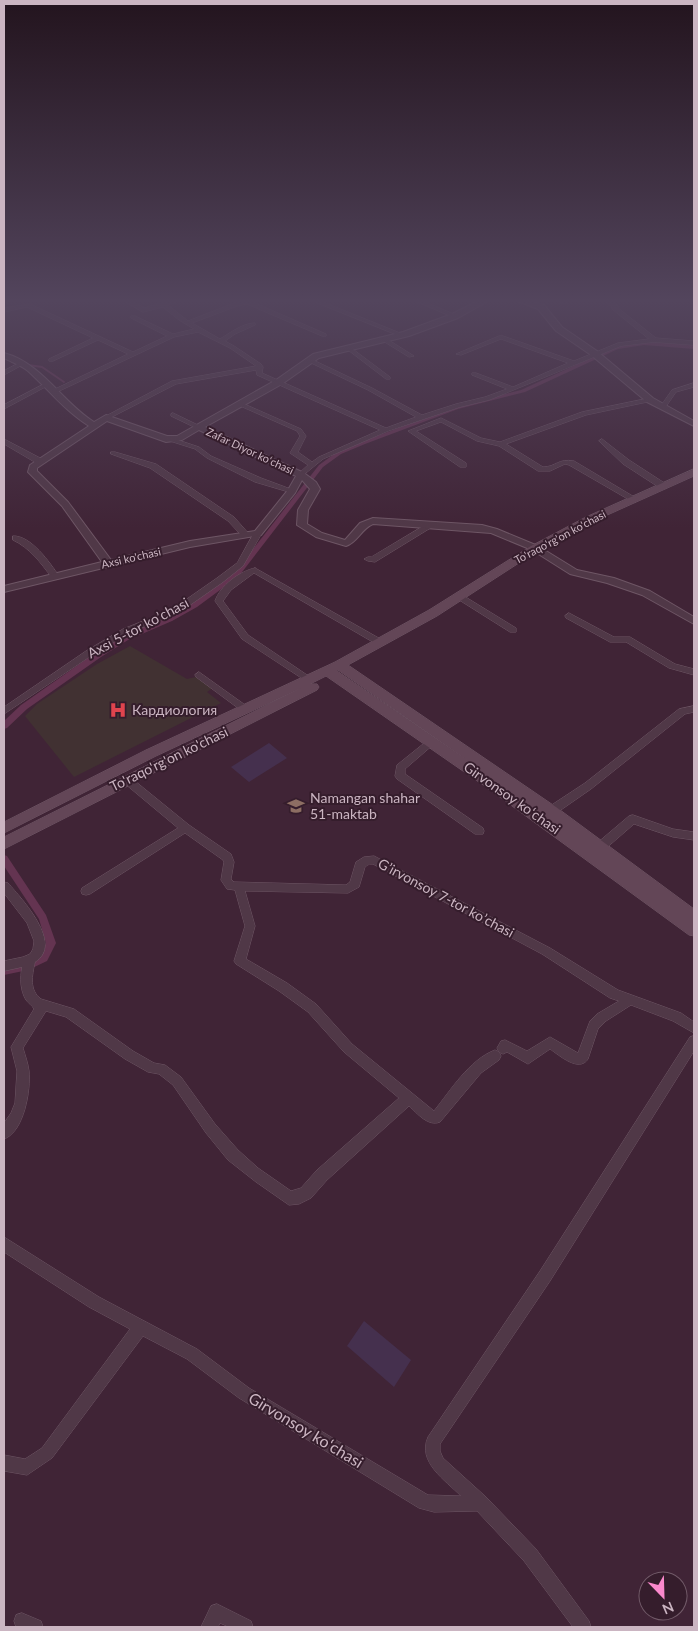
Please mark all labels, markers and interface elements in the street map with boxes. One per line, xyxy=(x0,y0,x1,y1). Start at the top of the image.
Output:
street label: Zafar Diyor koʻchasi xyxy=(204,425,296,477)
street label: To'raqo'rg'on ko'chasi xyxy=(512,507,608,566)
street label: Axsi ko'chasi xyxy=(100,544,162,571)
street label: Аxsi 5-tor koʼchasi xyxy=(84,594,191,661)
hospital icon: Кардиология xyxy=(108,700,128,720)
place label: Кардиология xyxy=(132,701,217,718)
street label: To'raqo'rg'on ko'chasi xyxy=(107,723,231,795)
street label: Girvonsoy koʻchasi xyxy=(461,758,564,837)
place label: Namangan shahar 51-maktab xyxy=(310,789,420,822)
school or university icon: Namangan shahar 51-maktab xyxy=(286,796,306,816)
street label: Gʼirvonsoy 7-tor koʼchasi xyxy=(375,854,517,941)
street label: Girvonsoy koʻchasi xyxy=(245,1388,367,1471)
north arrow xyxy=(638,1571,688,1621)
text: N xyxy=(660,1598,677,1618)

